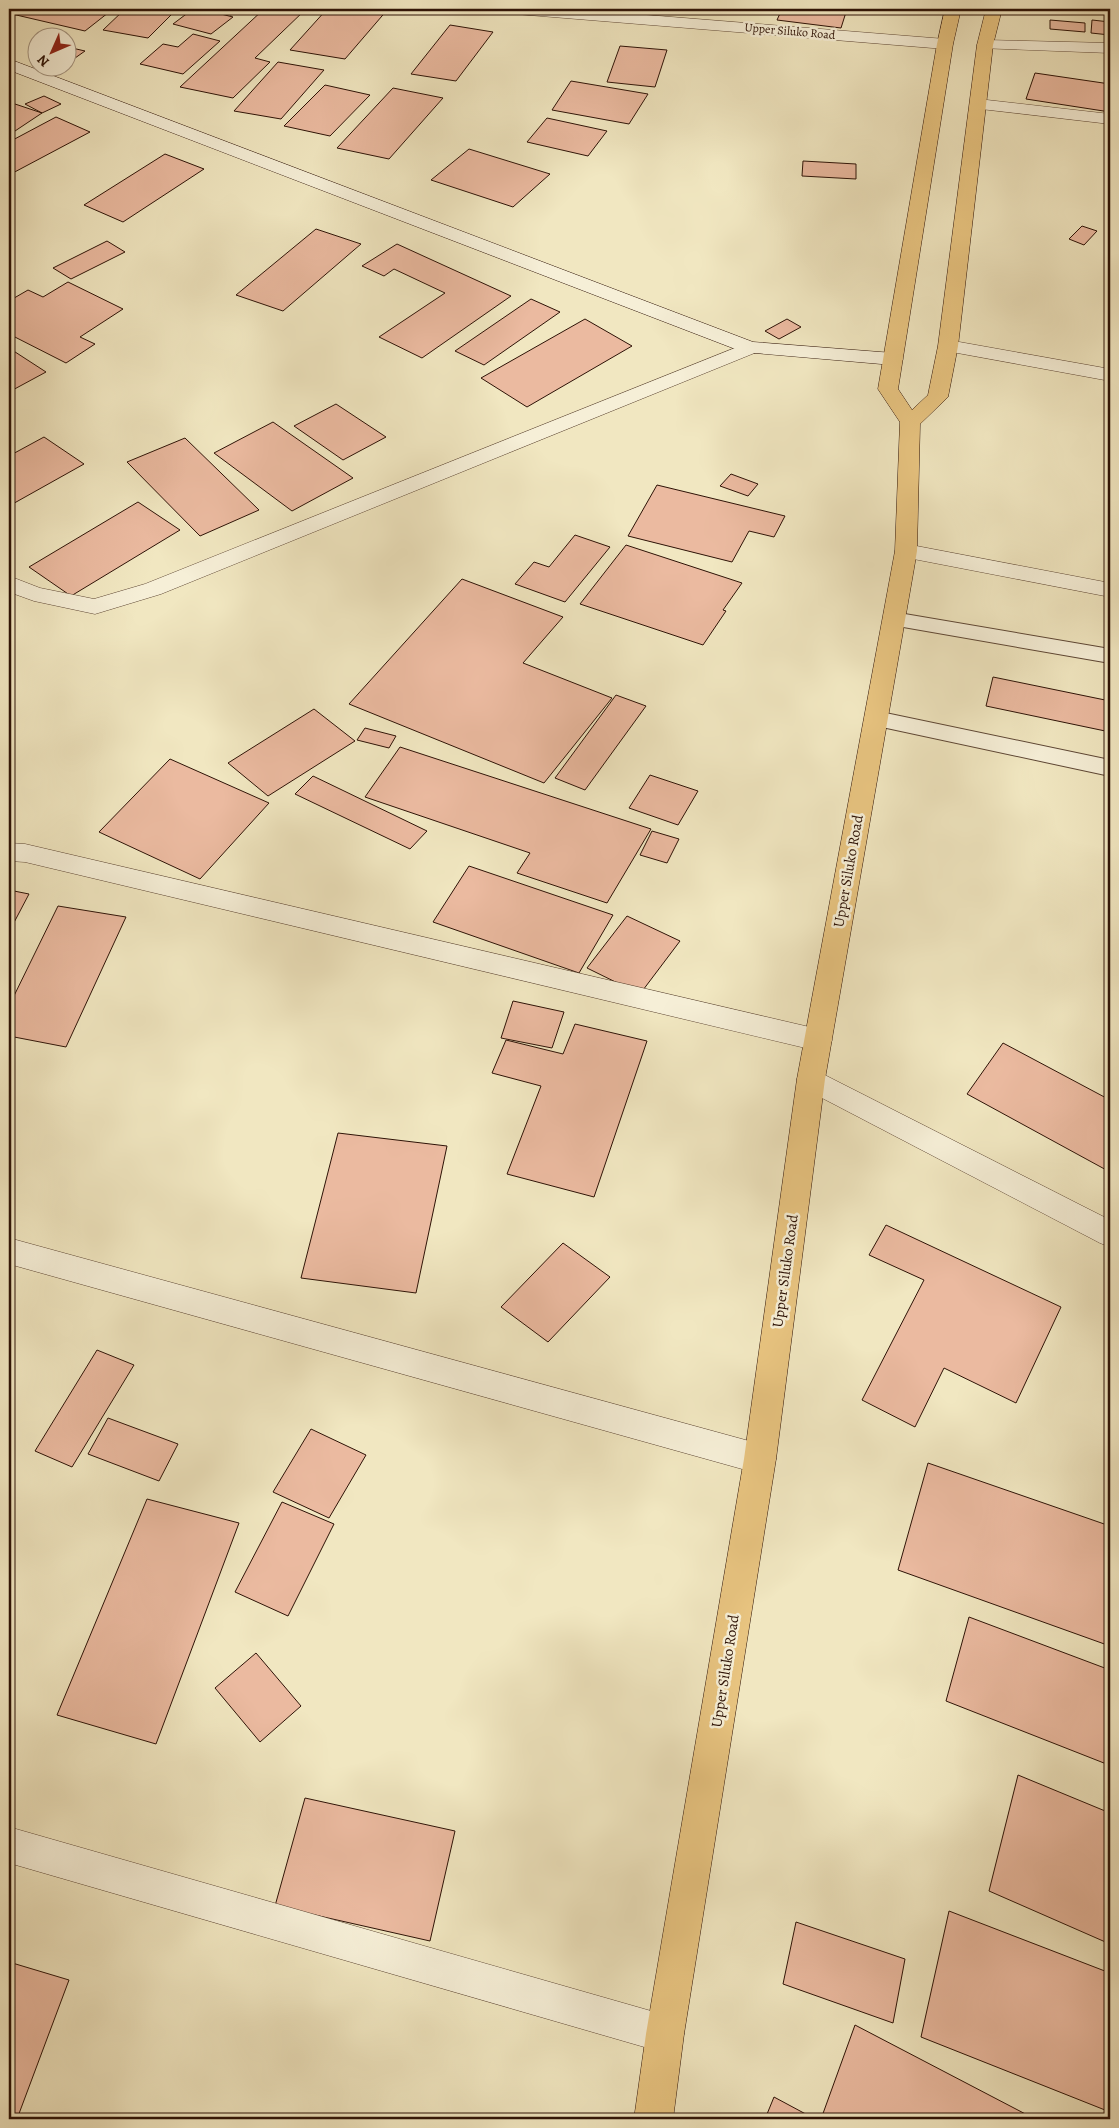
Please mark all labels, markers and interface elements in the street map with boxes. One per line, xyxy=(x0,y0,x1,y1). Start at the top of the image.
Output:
street label: Upper Siluko Road xyxy=(744,19,837,43)
north arrow xyxy=(28,28,78,78)
text: N xyxy=(33,51,53,71)
street label: Upper Siluko Road xyxy=(828,812,868,929)
street label: Upper Siluko Road xyxy=(767,1212,803,1329)
street label: Upper Siluko Road xyxy=(706,1612,744,1729)

